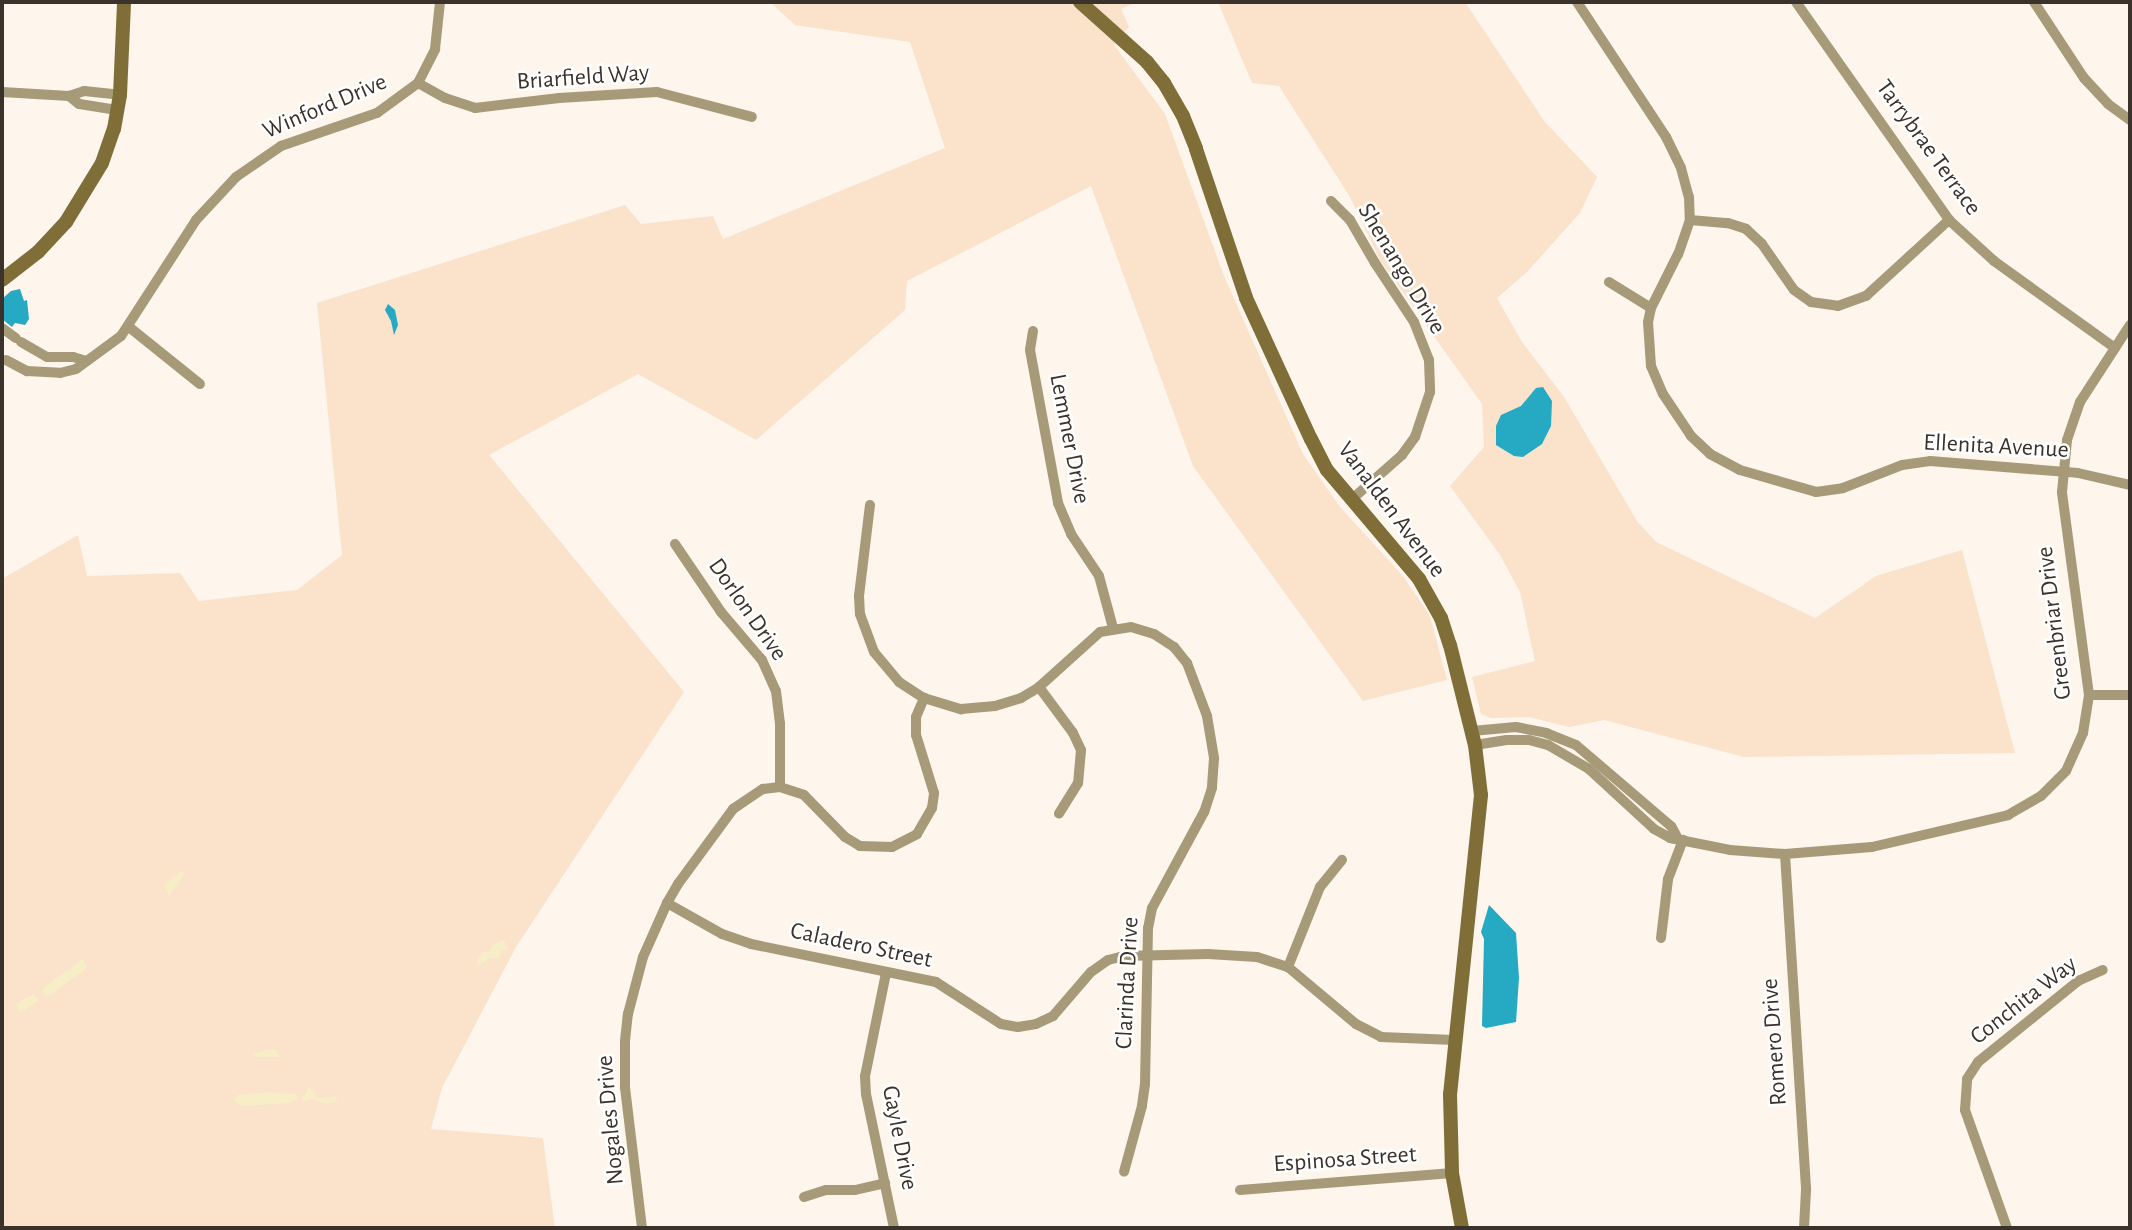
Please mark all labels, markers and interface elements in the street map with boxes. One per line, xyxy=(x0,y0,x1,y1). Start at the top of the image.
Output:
street label: Briarfield Way xyxy=(516,59,650,97)
street label: Winford Drive xyxy=(259,68,391,146)
street label: Tarrybrae Terrace xyxy=(1869,75,1987,221)
street label: Shenango Drive xyxy=(1351,198,1451,340)
street label: Lemmer Drive xyxy=(1042,372,1096,506)
street label: Ellenita Avenue xyxy=(1923,429,2069,465)
street label: Vanalden Avenue xyxy=(1331,437,1451,583)
street label: Greenbriar Drive xyxy=(2031,545,2079,701)
street label: Dorlon Drive xyxy=(701,553,793,667)
street label: Clarinda Drive xyxy=(1110,916,1146,1050)
street label: Caladero Street xyxy=(788,917,934,975)
street label: Conchita Way xyxy=(1965,950,2083,1052)
street label: Romero Drive xyxy=(1756,977,1794,1107)
street label: Nogales Drive xyxy=(591,1054,631,1186)
street label: Gayle Drive xyxy=(875,1083,923,1193)
street label: Espinosa Street xyxy=(1273,1141,1417,1179)

